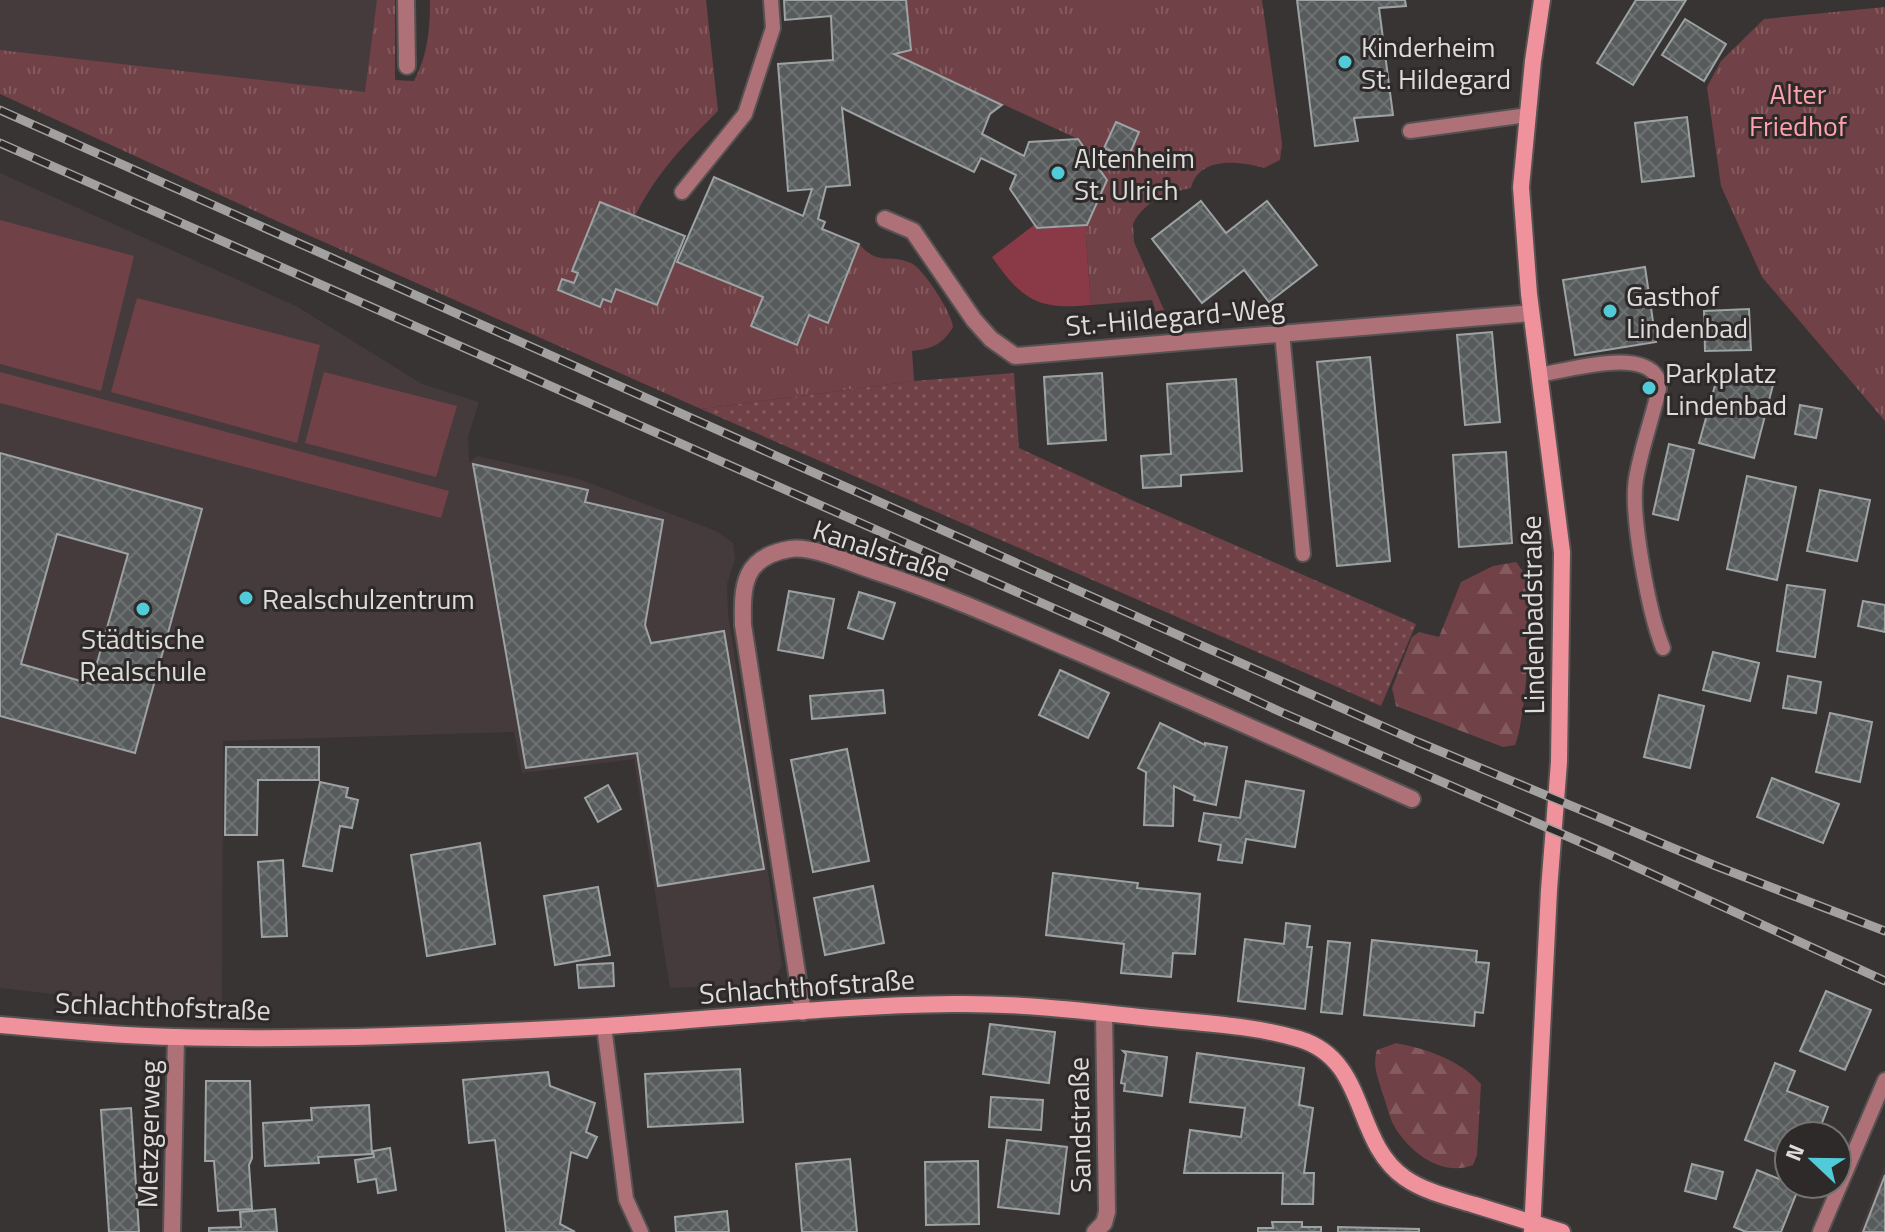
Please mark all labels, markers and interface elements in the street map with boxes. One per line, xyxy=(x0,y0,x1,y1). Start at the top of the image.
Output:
place label: Kinderheim St. Hildegard xyxy=(1361,25,1511,100)
marker: Kinderheim St. Hildegard xyxy=(1336,53,1354,71)
park label: Alter Friedhof xyxy=(1749,72,1848,147)
place label: Altenheim St. Ulrich xyxy=(1074,136,1195,211)
marker: Altenheim St. Ulrich xyxy=(1049,164,1067,182)
place label: Gasthof Lindenbad xyxy=(1626,274,1748,349)
street label: St.-Hildegard-Weg xyxy=(1064,285,1286,347)
marker: Gasthof Lindenbad xyxy=(1601,302,1619,320)
place label: Parkplatz Lindenbad xyxy=(1665,351,1787,426)
marker: Parkplatz Lindenbad xyxy=(1640,379,1658,397)
street label: Kanalstraße xyxy=(808,508,956,592)
street label: Lindenbadstraße xyxy=(1509,515,1555,715)
place label: Realschulzentrum xyxy=(262,577,475,620)
marker: Realschulzentrum xyxy=(237,589,255,607)
marker: Städtische Realschule xyxy=(134,600,152,618)
place label: Städtische Realschule xyxy=(79,617,207,692)
street label: Schlachthofstraße xyxy=(698,957,916,1015)
street label: Schlachthofstraße xyxy=(54,981,272,1031)
street label: Sandstraße xyxy=(1056,1057,1102,1193)
street label: Metzgerweg xyxy=(125,1060,171,1208)
north arrow xyxy=(1773,1120,1853,1200)
text: N xyxy=(1776,1139,1813,1166)

